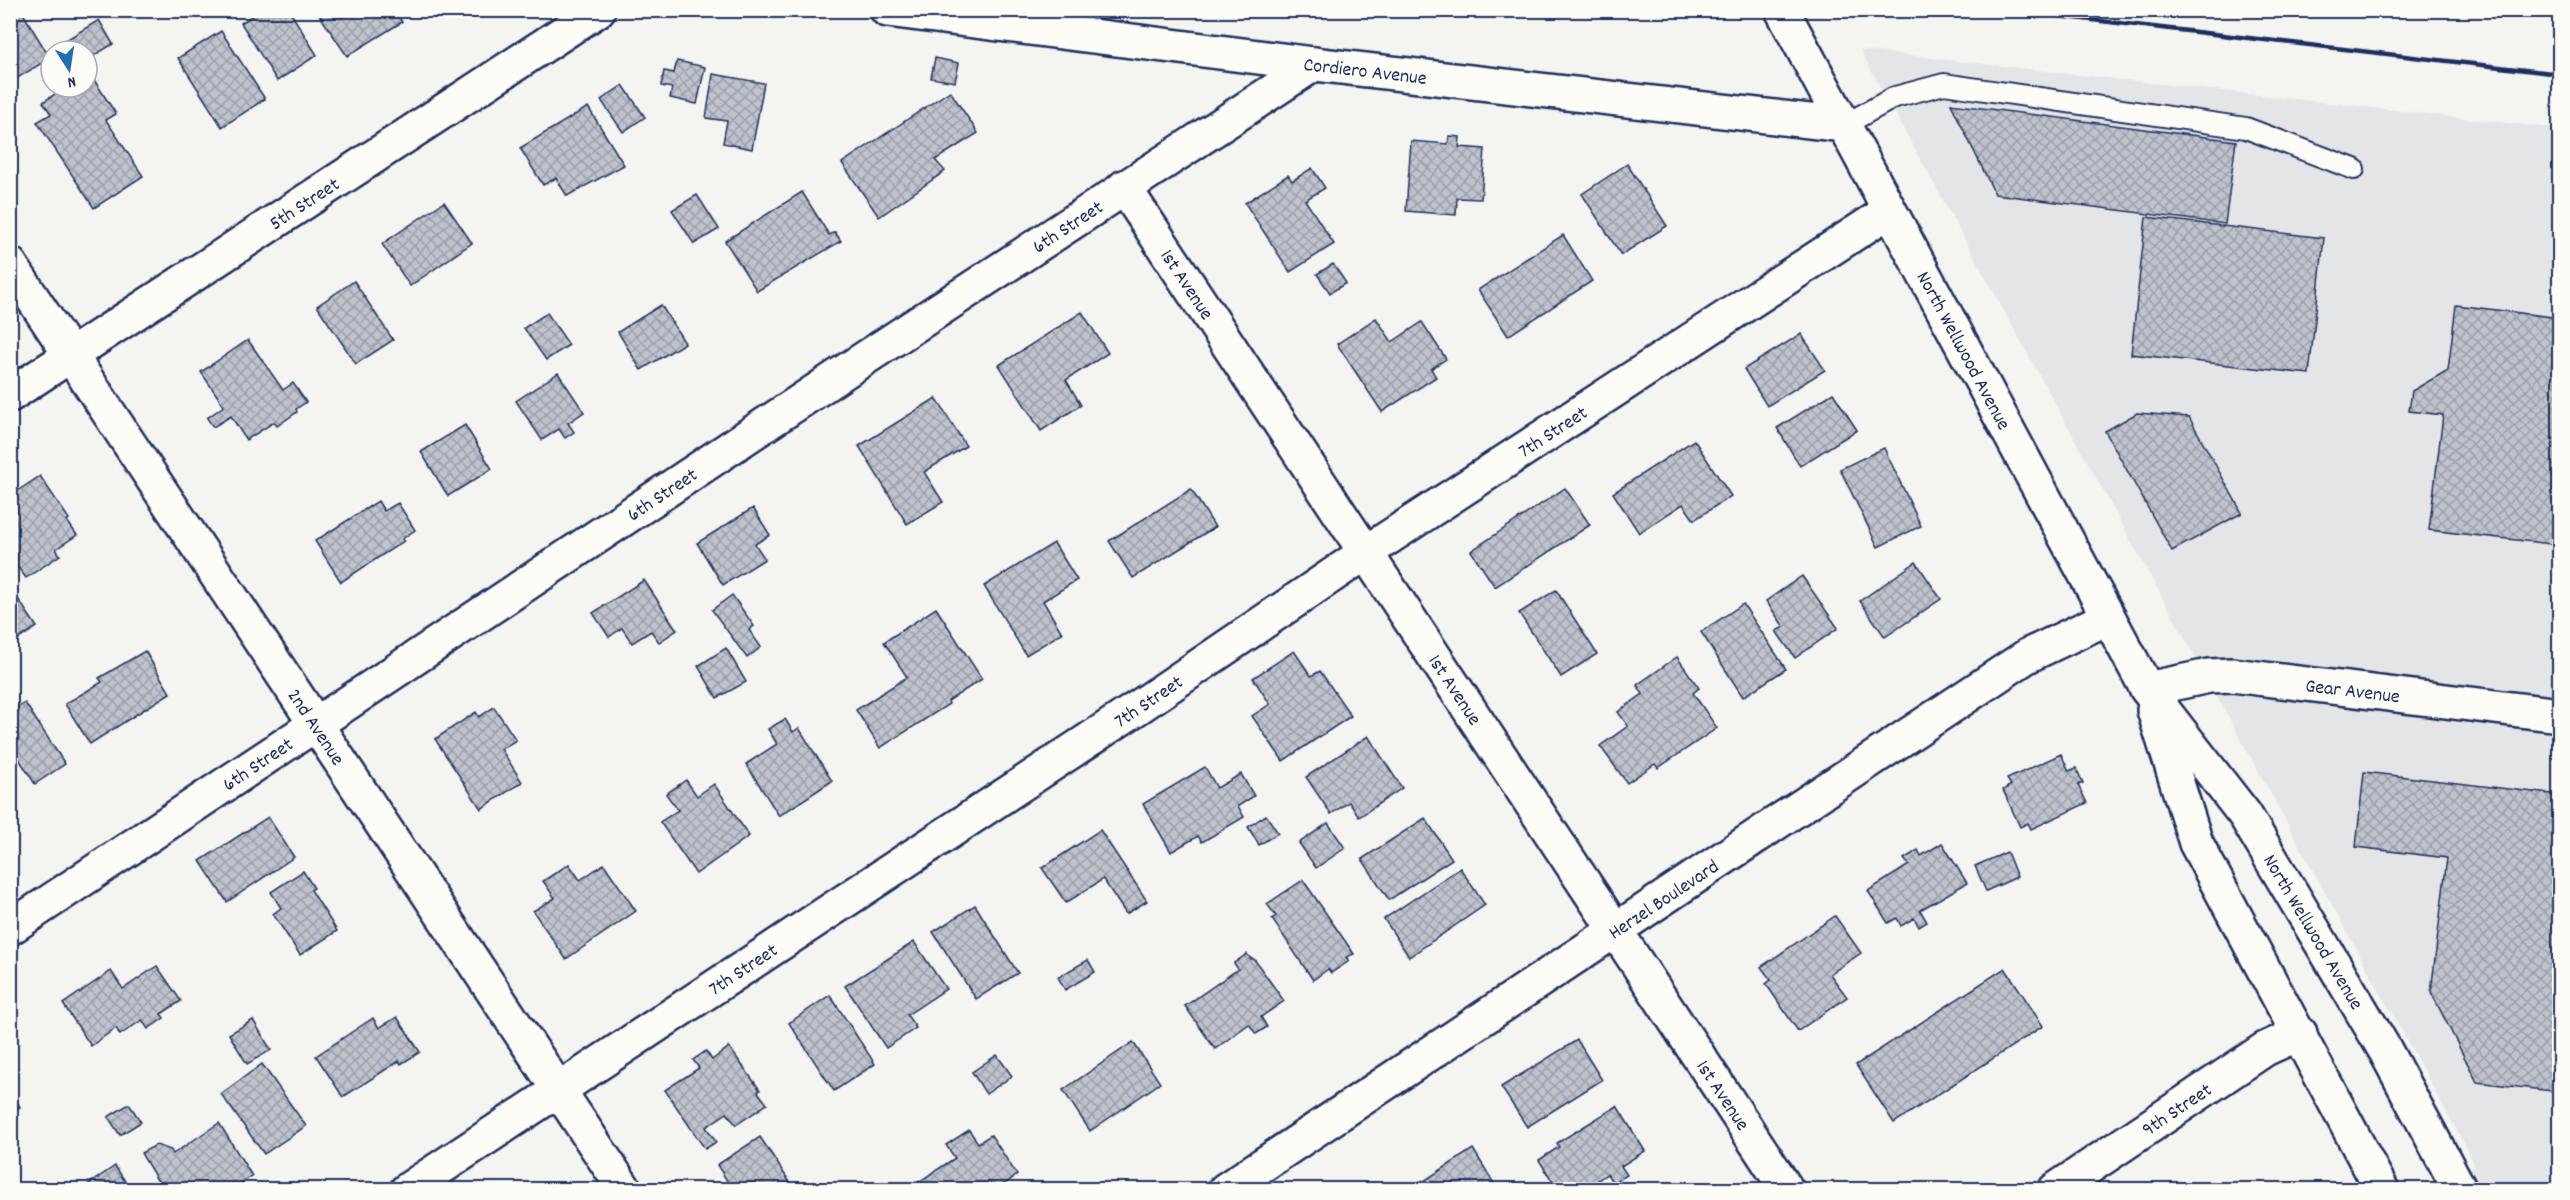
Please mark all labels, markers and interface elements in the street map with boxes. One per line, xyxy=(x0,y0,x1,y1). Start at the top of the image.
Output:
north arrow xyxy=(39,39,99,99)
street label: Cordiero Avenue xyxy=(1302,52,1428,94)
text: N xyxy=(65,69,78,93)
street label: 5th Street xyxy=(265,172,346,239)
street label: 6th Street xyxy=(1028,195,1110,262)
street label: 1st Avenue xyxy=(1152,245,1219,326)
street label: North Wellwood Avenue xyxy=(1908,267,2016,436)
street label: 7th Street xyxy=(1514,400,1594,466)
street label: 6th Street xyxy=(622,462,704,530)
street label: 1st Avenue xyxy=(1420,650,1487,732)
street label: 7th Street xyxy=(1110,670,1190,736)
street label: Gear Avenue xyxy=(2303,673,2401,712)
street label: 2nd Avenue xyxy=(279,684,350,772)
street label: 6th Street xyxy=(218,732,300,799)
street label: North Wellwood Avenue xyxy=(2255,850,2369,1016)
street label: Herzel Boulevard xyxy=(1604,854,1725,948)
street label: 7th Street xyxy=(704,938,784,1004)
street label: 1st Avenue xyxy=(1688,1055,1755,1137)
street label: 9th Street xyxy=(2137,1077,2218,1145)

